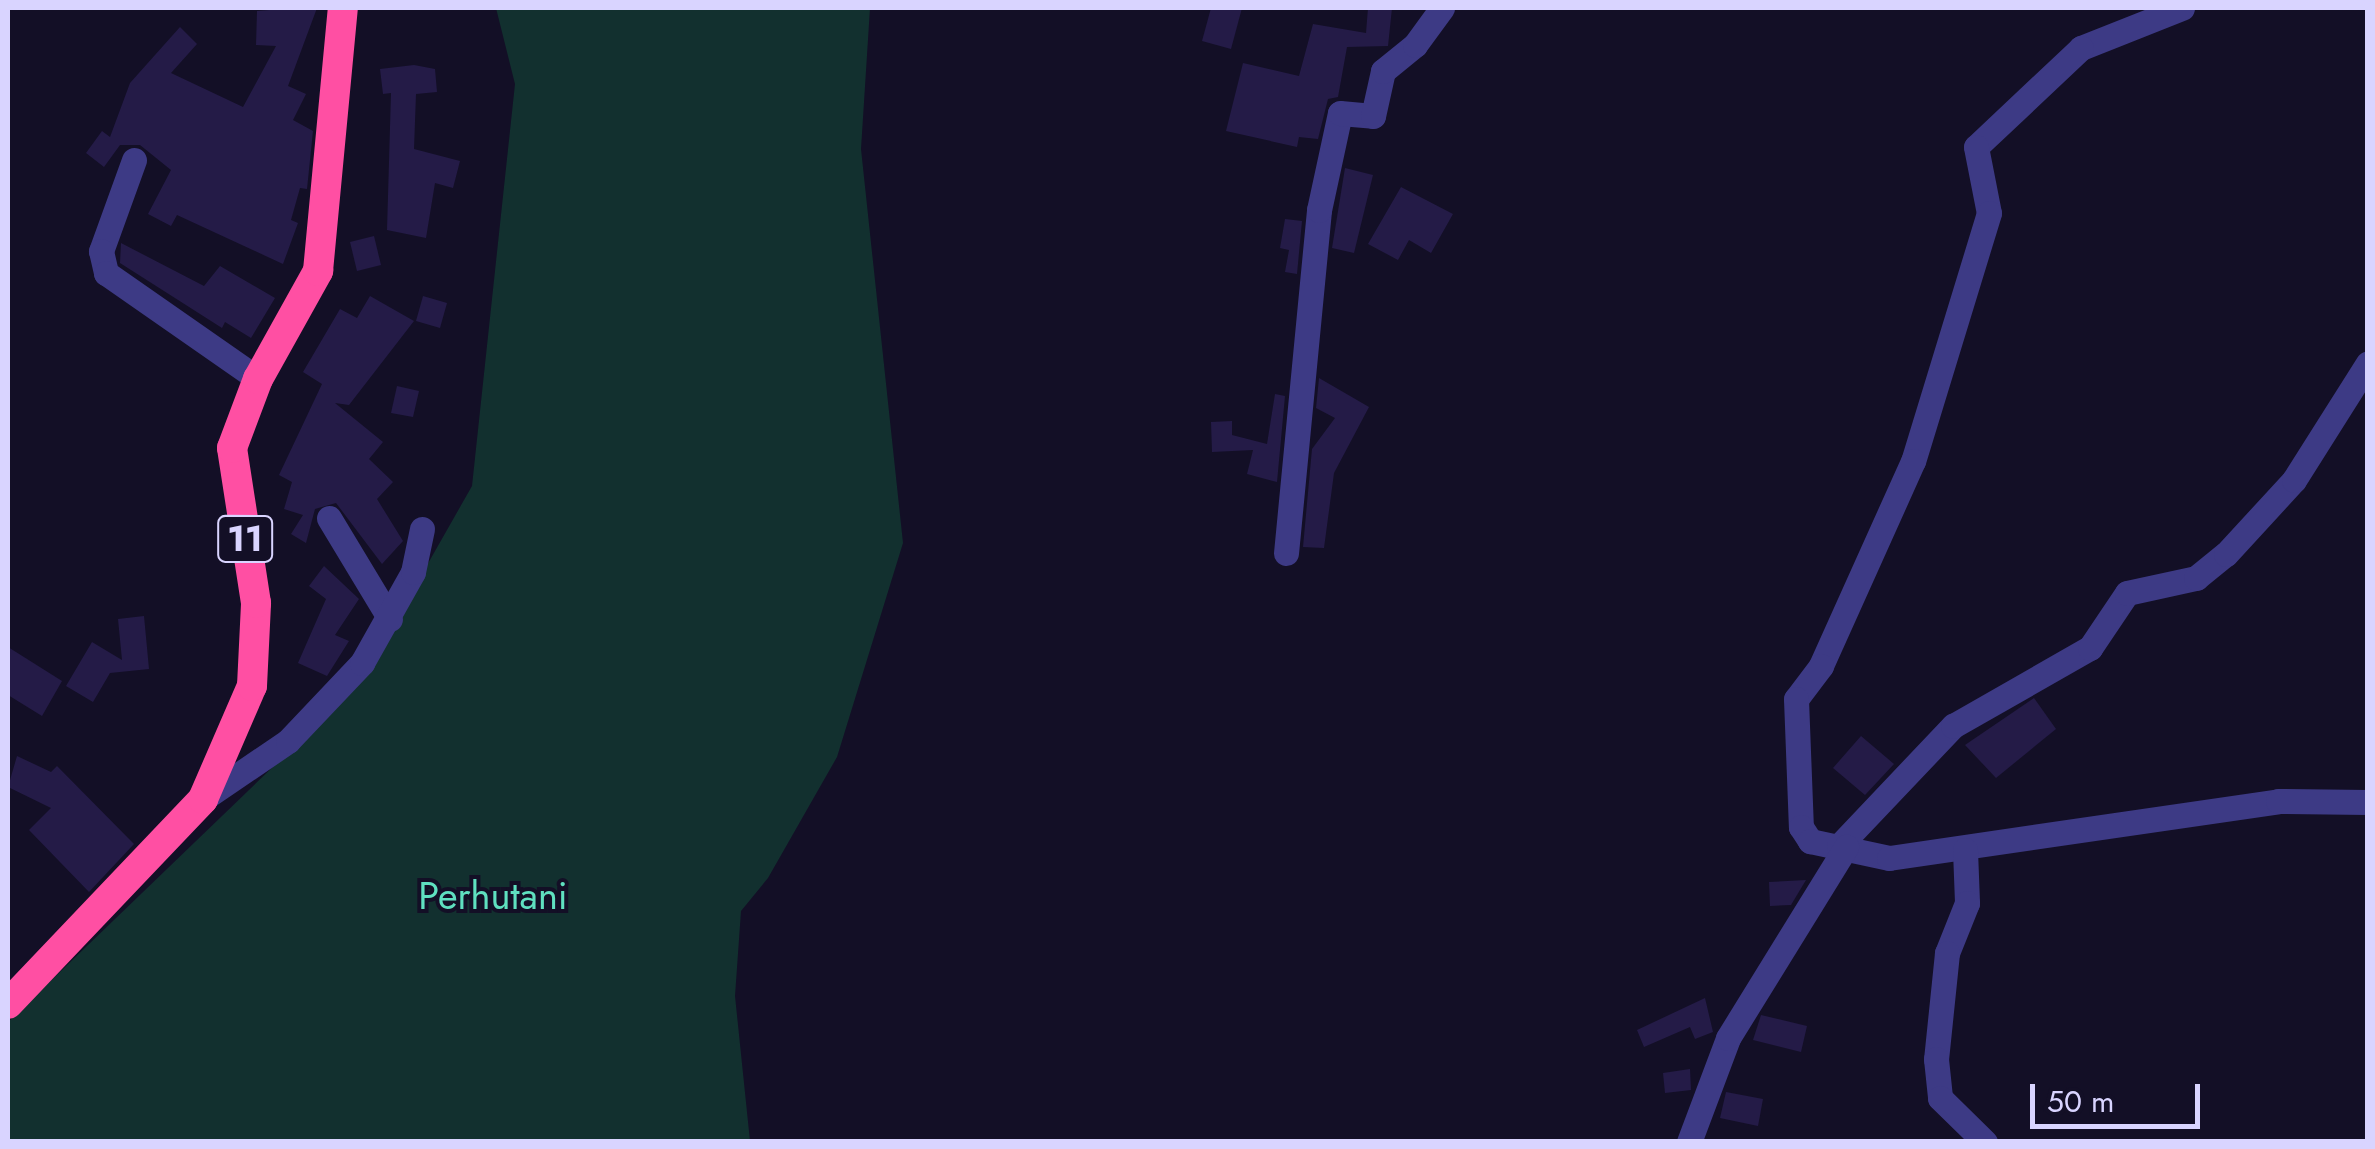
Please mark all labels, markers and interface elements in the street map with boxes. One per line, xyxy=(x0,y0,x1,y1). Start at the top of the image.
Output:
road number: 11 xyxy=(215,509,275,569)
park label: Perhutani xyxy=(418,873,568,919)
scale bar xyxy=(2035,1064,2205,1126)
text: 50 m xyxy=(2047,1080,2114,1123)

